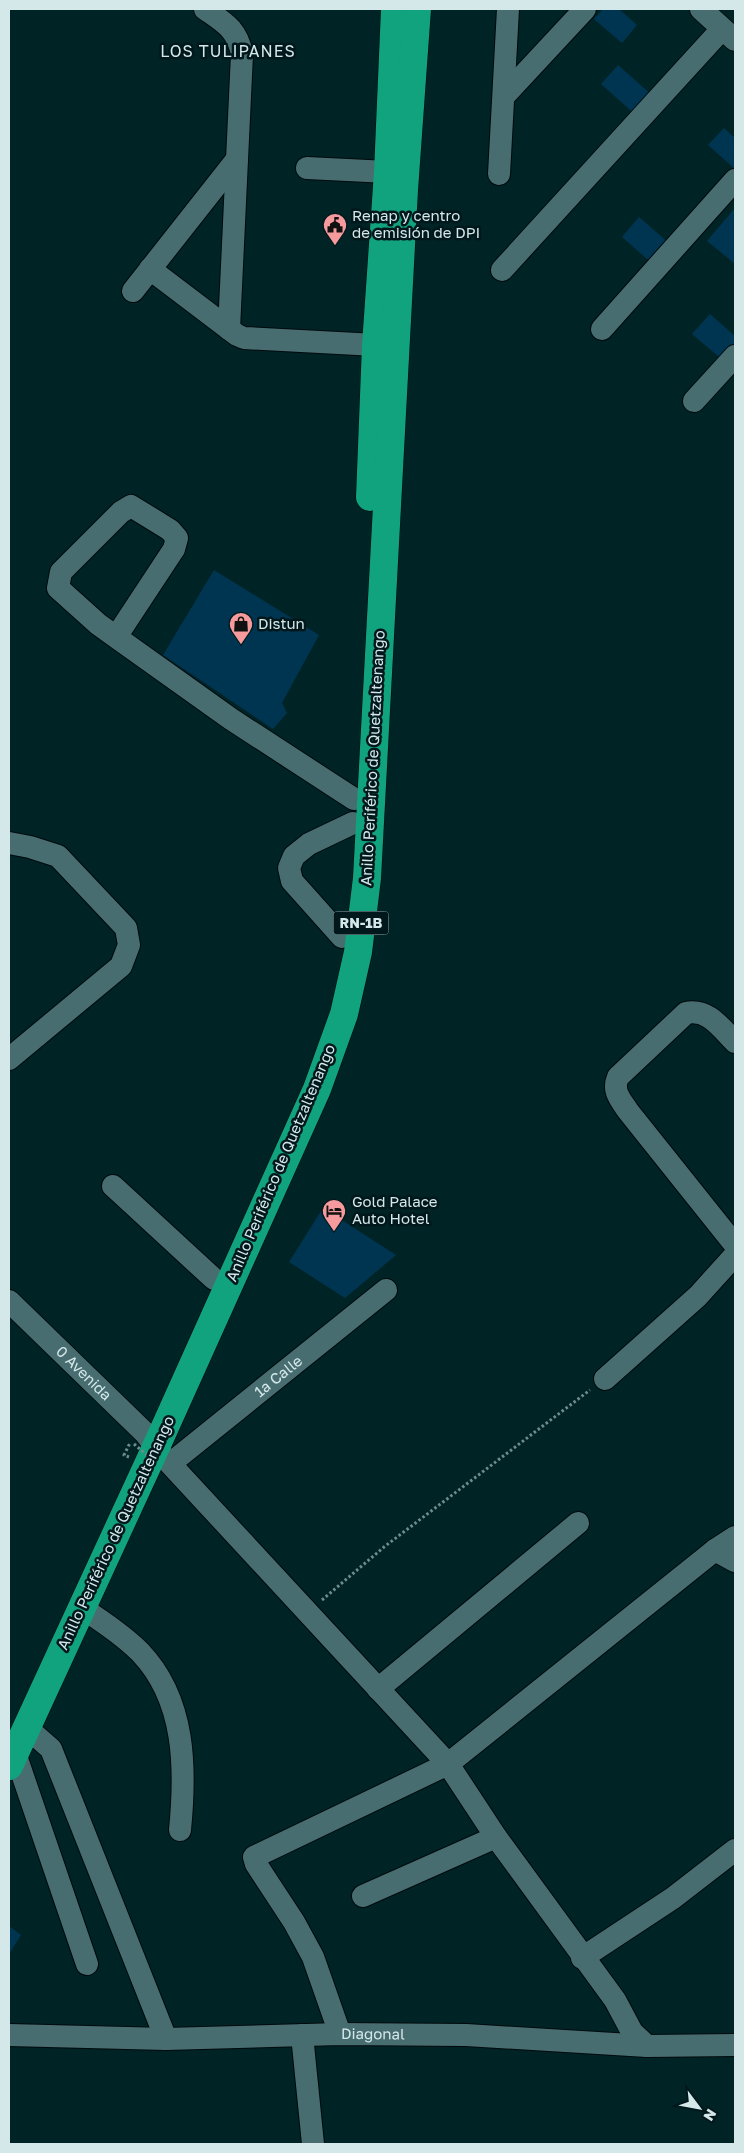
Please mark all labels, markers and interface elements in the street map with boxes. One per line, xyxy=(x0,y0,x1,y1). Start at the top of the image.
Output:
district label: LOS TULIPANES xyxy=(160,41,296,61)
place label: Renap y centro de emisión de DPI xyxy=(352,206,480,241)
public building icon: Renap y centro de emisión de DPI xyxy=(322,212,348,246)
shop icon: Distun xyxy=(228,611,254,645)
place label: Distun xyxy=(258,614,305,632)
street label: Anillo Periférico de Quetzaltenango xyxy=(356,630,388,886)
road number: RN-1B xyxy=(334,911,388,934)
street label: Anillo Periférico de Quetzaltenango xyxy=(222,1041,338,1284)
place label: Gold Palace Auto Hotel xyxy=(352,1192,438,1227)
hotel icon: Gold Palace Auto Hotel xyxy=(321,1198,347,1232)
street label: 0 Avenida xyxy=(53,1342,116,1404)
street label: 1a Calle xyxy=(250,1351,306,1400)
street label: Anillo Periférico de Quetzaltenango xyxy=(53,1413,177,1652)
street label: Diagonal xyxy=(341,2024,405,2043)
north arrow xyxy=(674,2083,724,2133)
text: N xyxy=(700,2106,720,2124)

